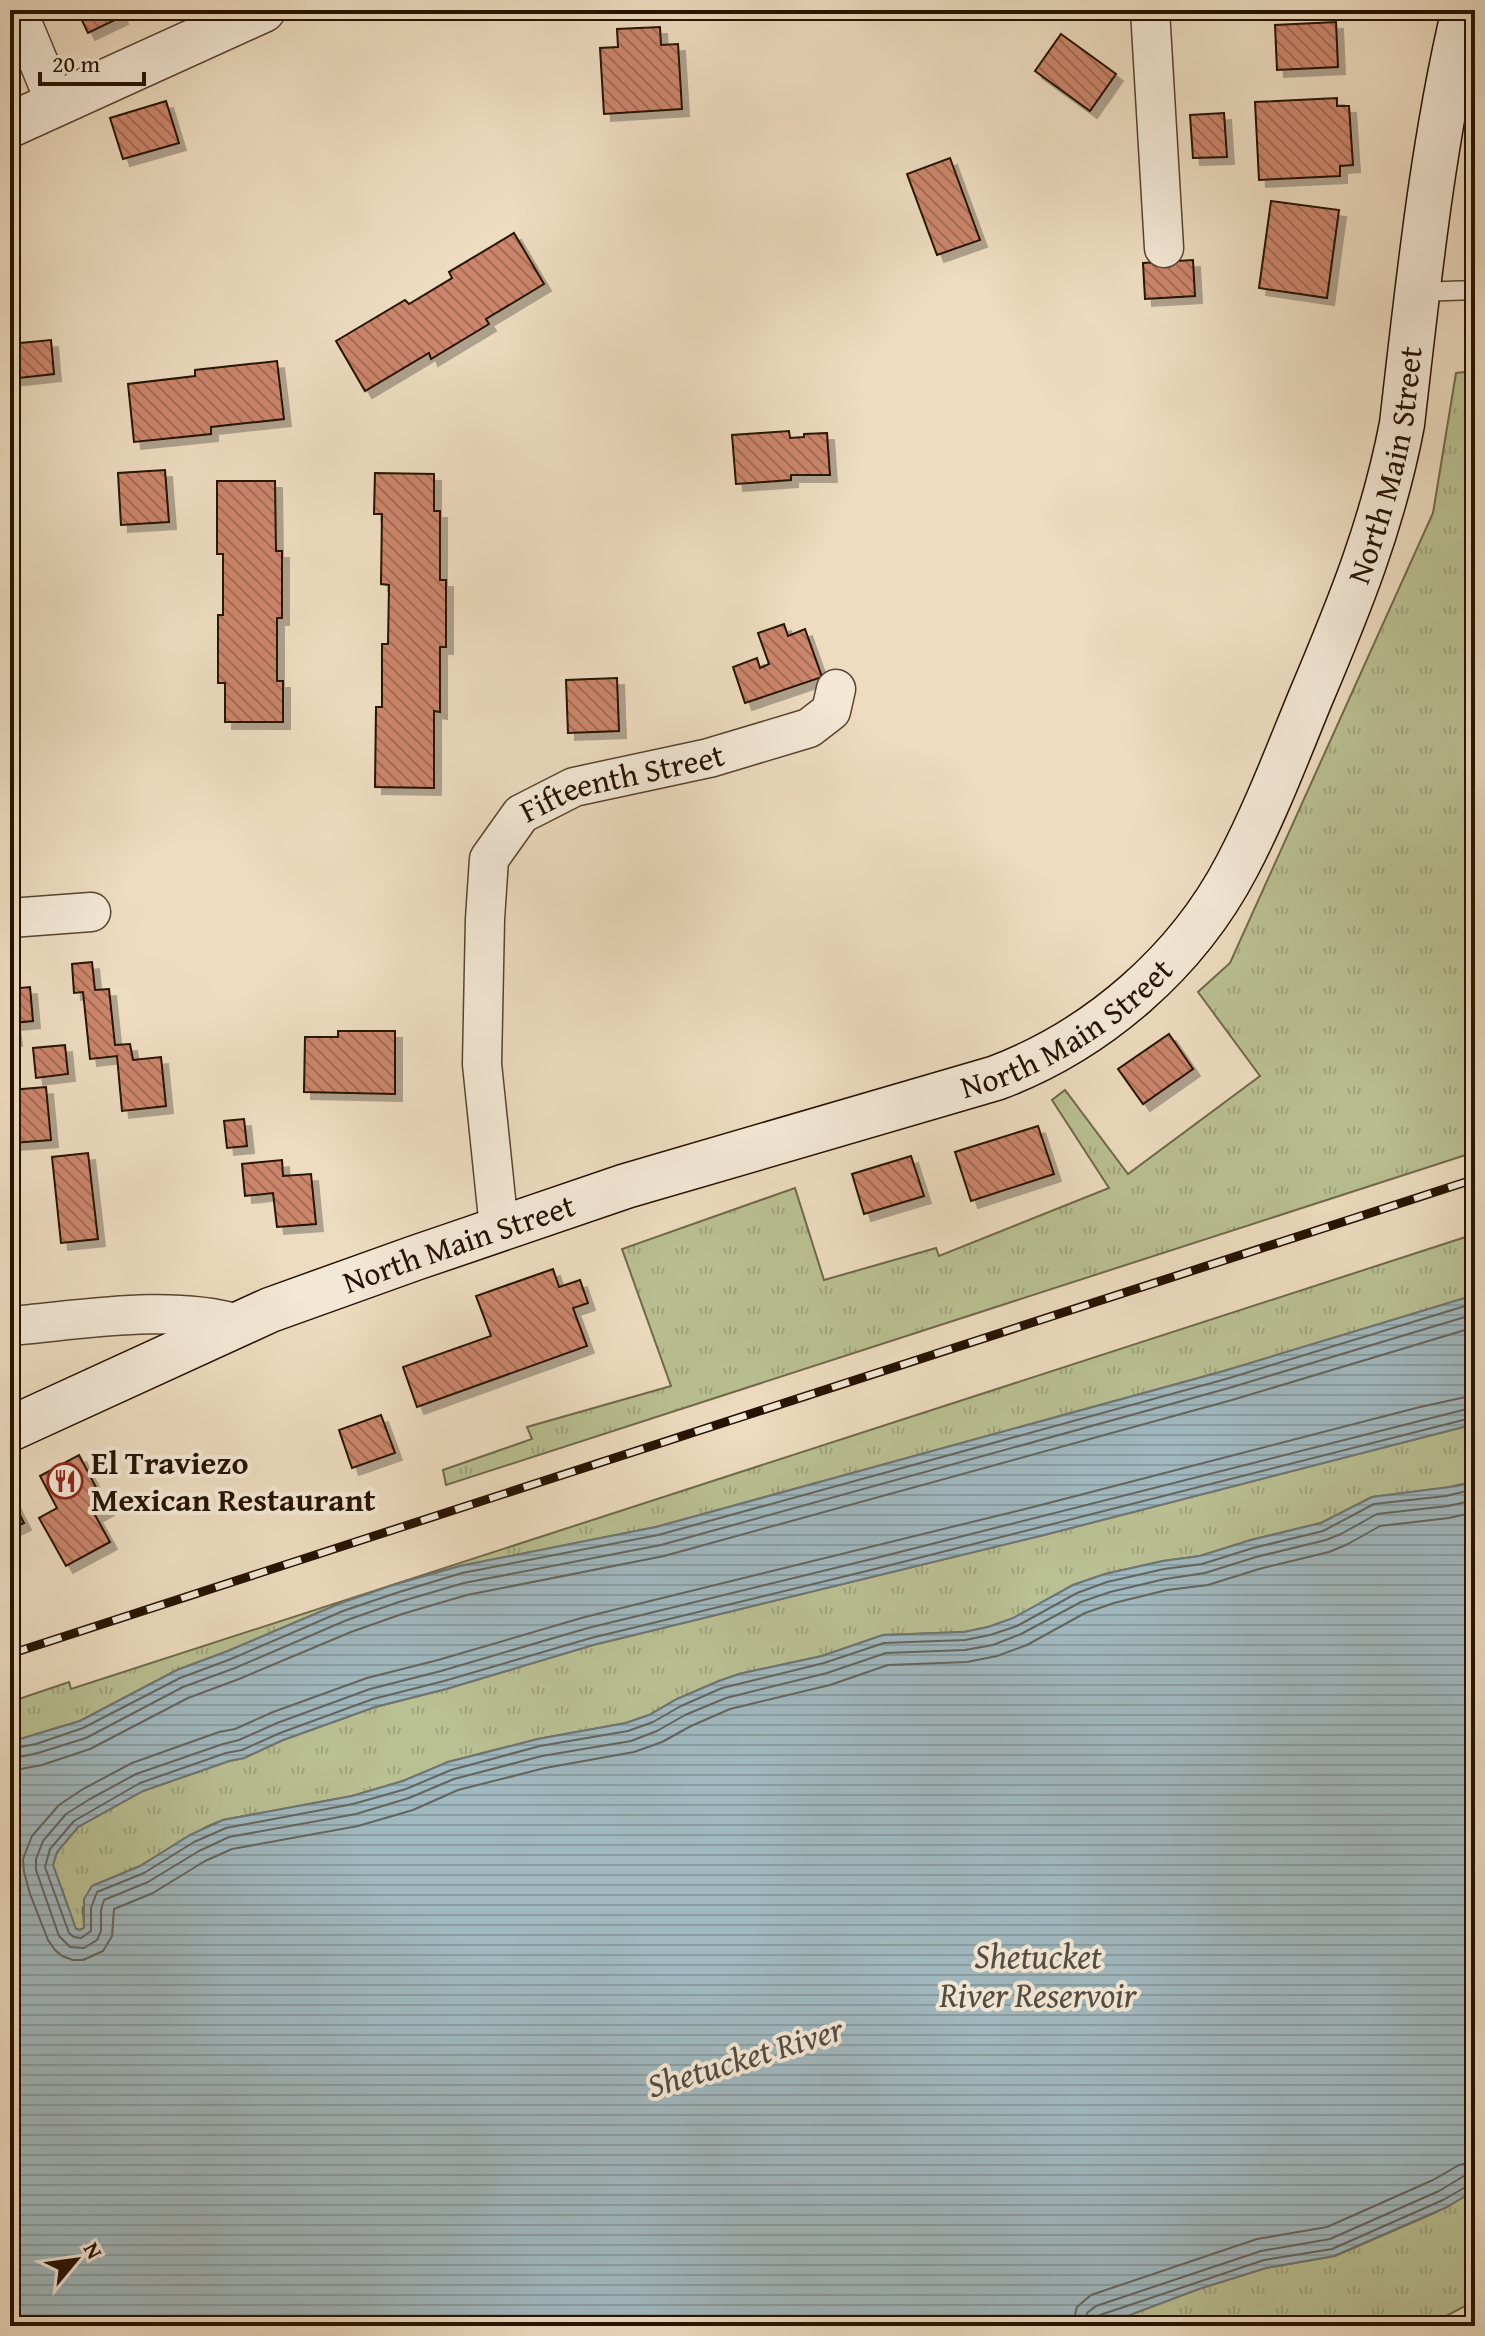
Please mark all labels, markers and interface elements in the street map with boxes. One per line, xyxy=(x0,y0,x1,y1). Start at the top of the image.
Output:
scale bar xyxy=(40,36,144,86)
text: 20 m xyxy=(52,46,100,81)
street label: North Main Street xyxy=(1335,343,1434,590)
street label: Fifteenth Street xyxy=(511,731,730,834)
street label: North Main Street xyxy=(955,947,1183,1110)
street label: North Main Street xyxy=(336,1181,581,1305)
place label: El Traviezo Mexican Restaurant xyxy=(91,1439,376,1523)
restaurant icon: El Traviezo Mexican Restaurant xyxy=(46,1462,84,1500)
water label: Shetucket River Reservoir xyxy=(938,1931,1138,2019)
water label: Shetucket River xyxy=(641,2003,850,2110)
north arrow xyxy=(36,2220,116,2300)
text: N xyxy=(76,2236,111,2265)

